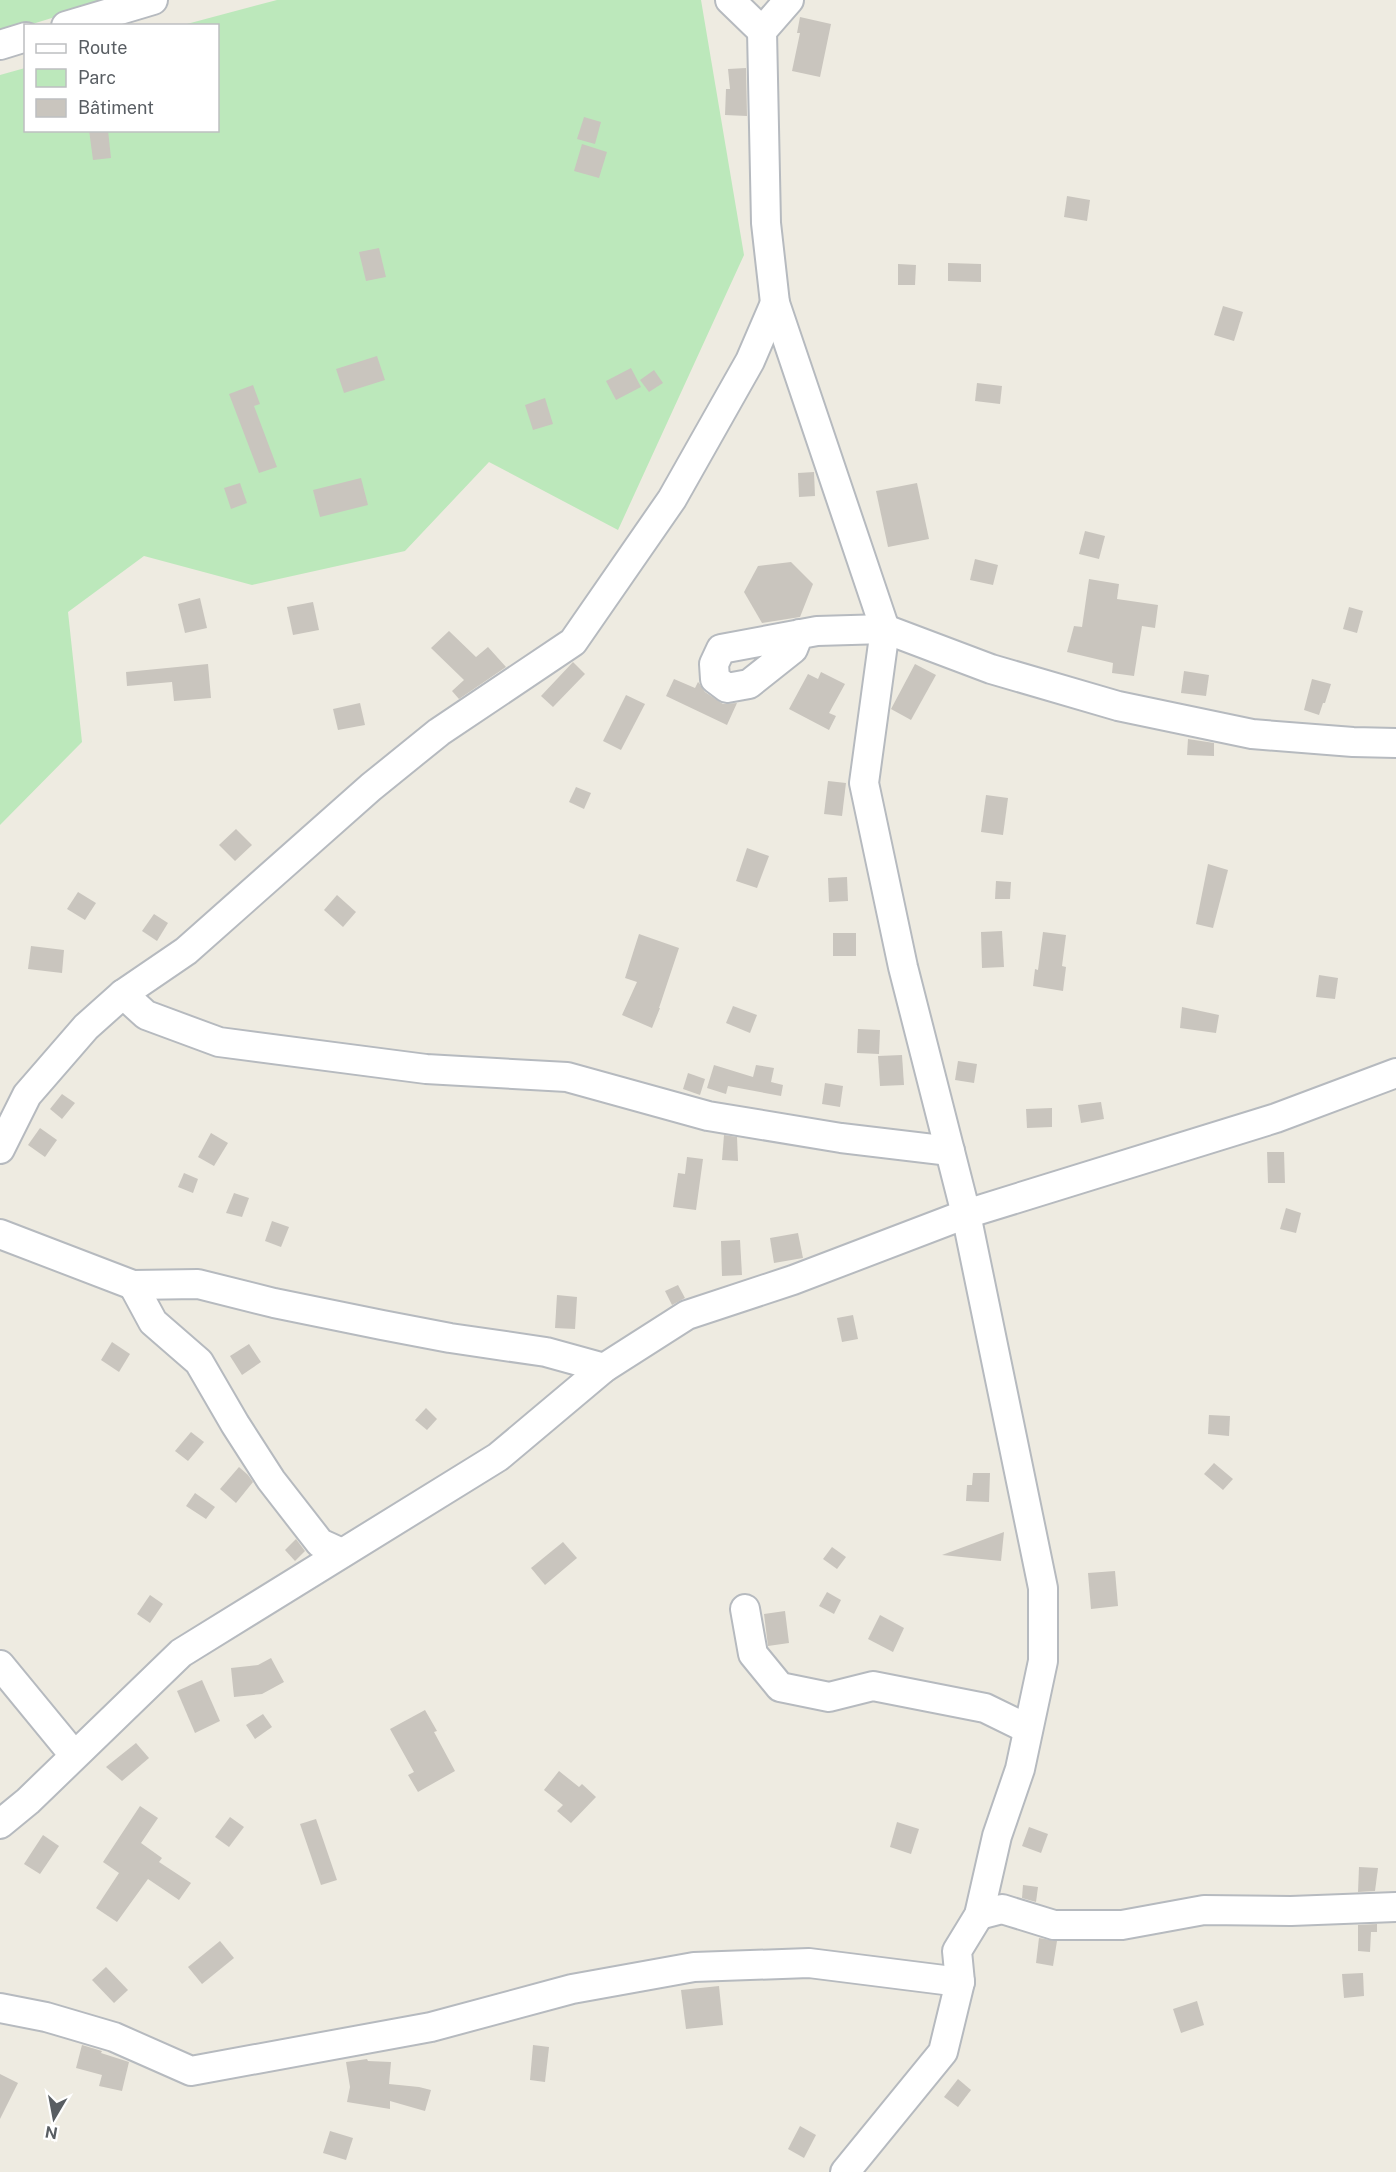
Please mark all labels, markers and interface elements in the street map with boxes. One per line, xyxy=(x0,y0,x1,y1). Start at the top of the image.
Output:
legend xyxy=(24,24,219,132)
text: Route xyxy=(78,37,127,58)
text: Parc xyxy=(78,67,116,88)
text: Bâtiment xyxy=(78,97,154,118)
north arrow xyxy=(24,2088,84,2148)
text: N xyxy=(44,2122,59,2143)

